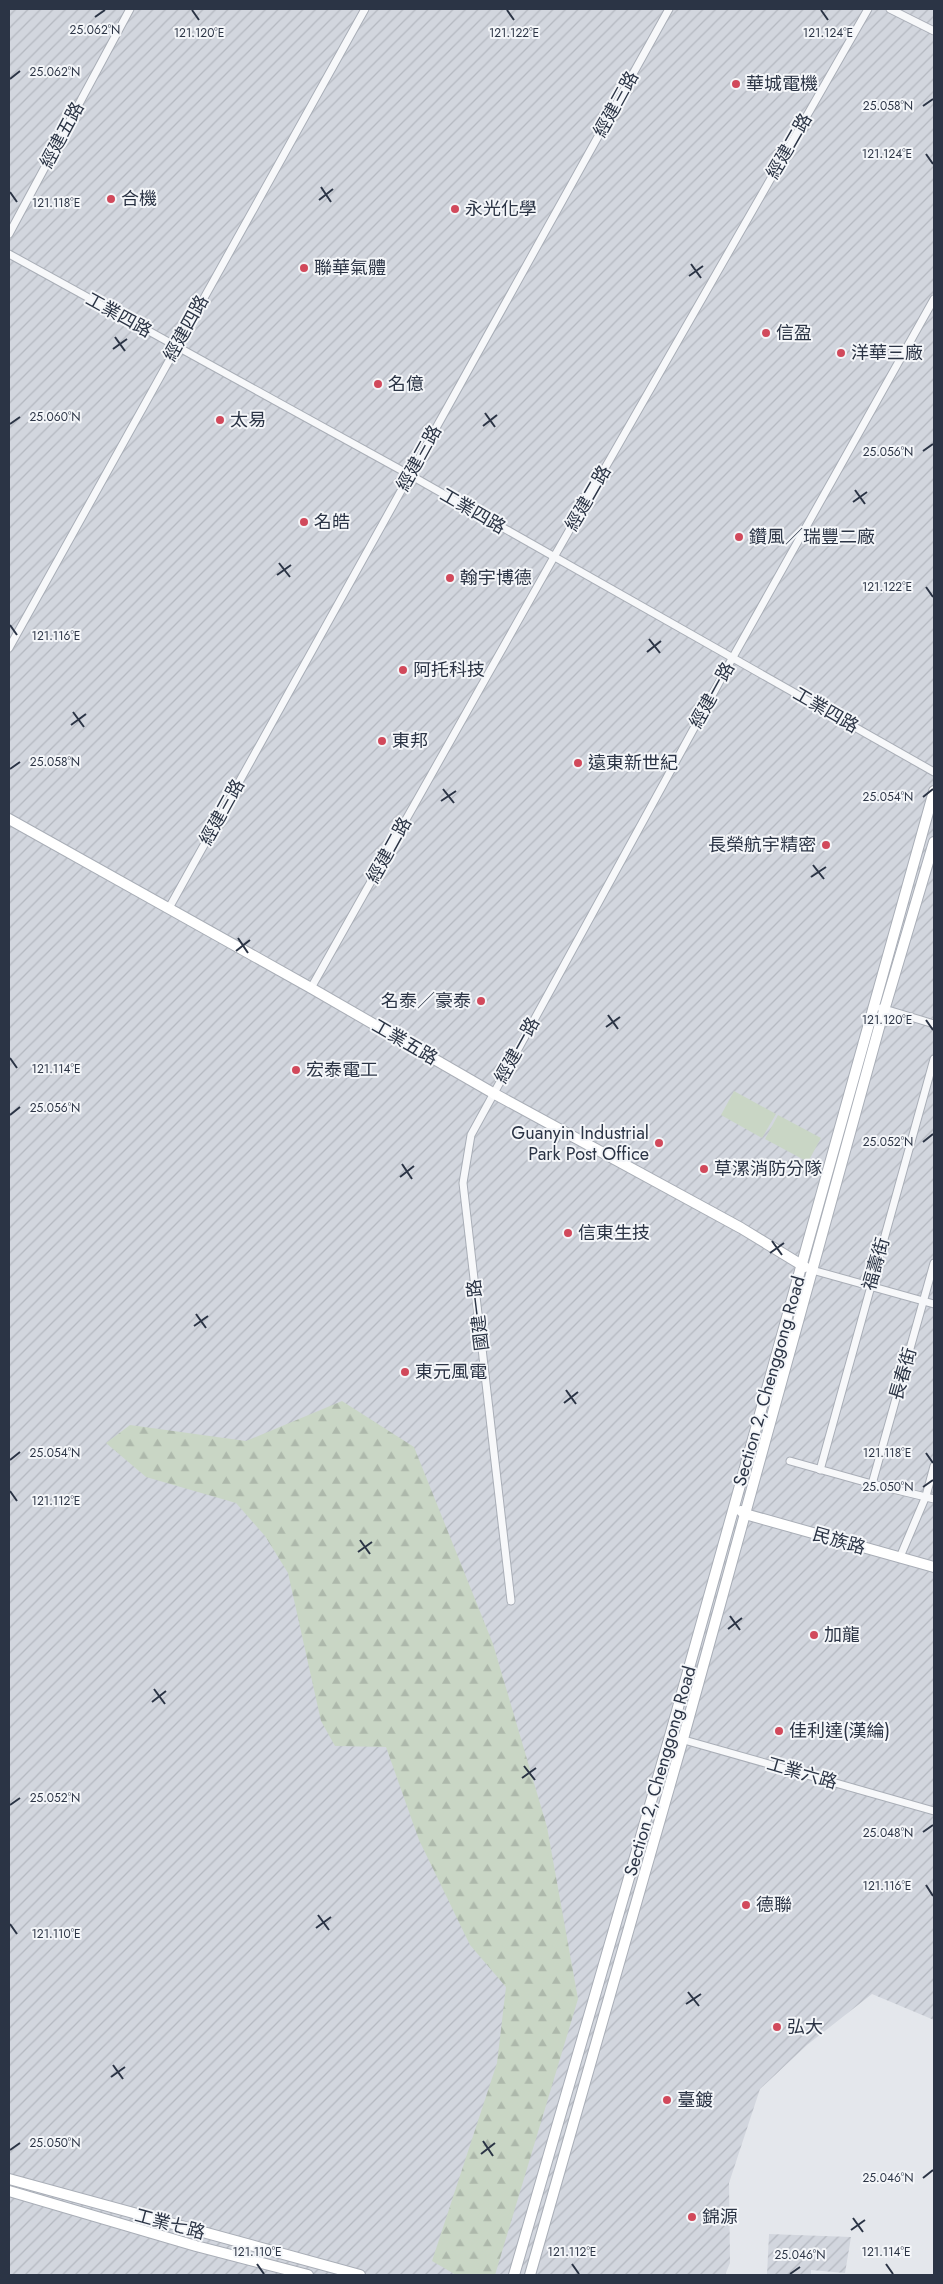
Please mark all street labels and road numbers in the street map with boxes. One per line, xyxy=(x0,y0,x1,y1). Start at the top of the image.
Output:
street label: 經建三路 xyxy=(587,66,645,142)
street label: 經建五路 xyxy=(34,97,90,173)
street label: 經建二路 xyxy=(760,108,818,184)
street label: 工業四路 xyxy=(81,286,157,344)
street label: 經建四路 xyxy=(157,290,215,366)
street label: 經建三路 xyxy=(390,420,448,496)
street label: 經建二路 xyxy=(559,460,617,536)
street label: 工業四路 xyxy=(435,482,511,540)
street label: 經建一路 xyxy=(683,657,741,733)
street label: 工業四路 xyxy=(788,681,864,739)
street label: 經建三路 xyxy=(193,774,251,850)
street label: 經建二路 xyxy=(360,812,418,888)
street label: 經建一路 xyxy=(488,1012,546,1088)
street label: 工業五路 xyxy=(367,1013,443,1071)
street label: 福壽街 xyxy=(856,1234,896,1294)
street label: Section 2, Chenggong Road xyxy=(727,1273,811,1489)
street label: 國建一路 xyxy=(461,1278,495,1352)
street label: 長春街 xyxy=(883,1344,923,1404)
street label: 民族路 xyxy=(809,1521,869,1561)
street label: Section 2, Chenggong Road xyxy=(618,1663,702,1879)
street label: 工業六路 xyxy=(764,1751,840,1795)
street label: 工業七路 xyxy=(132,2202,208,2246)

